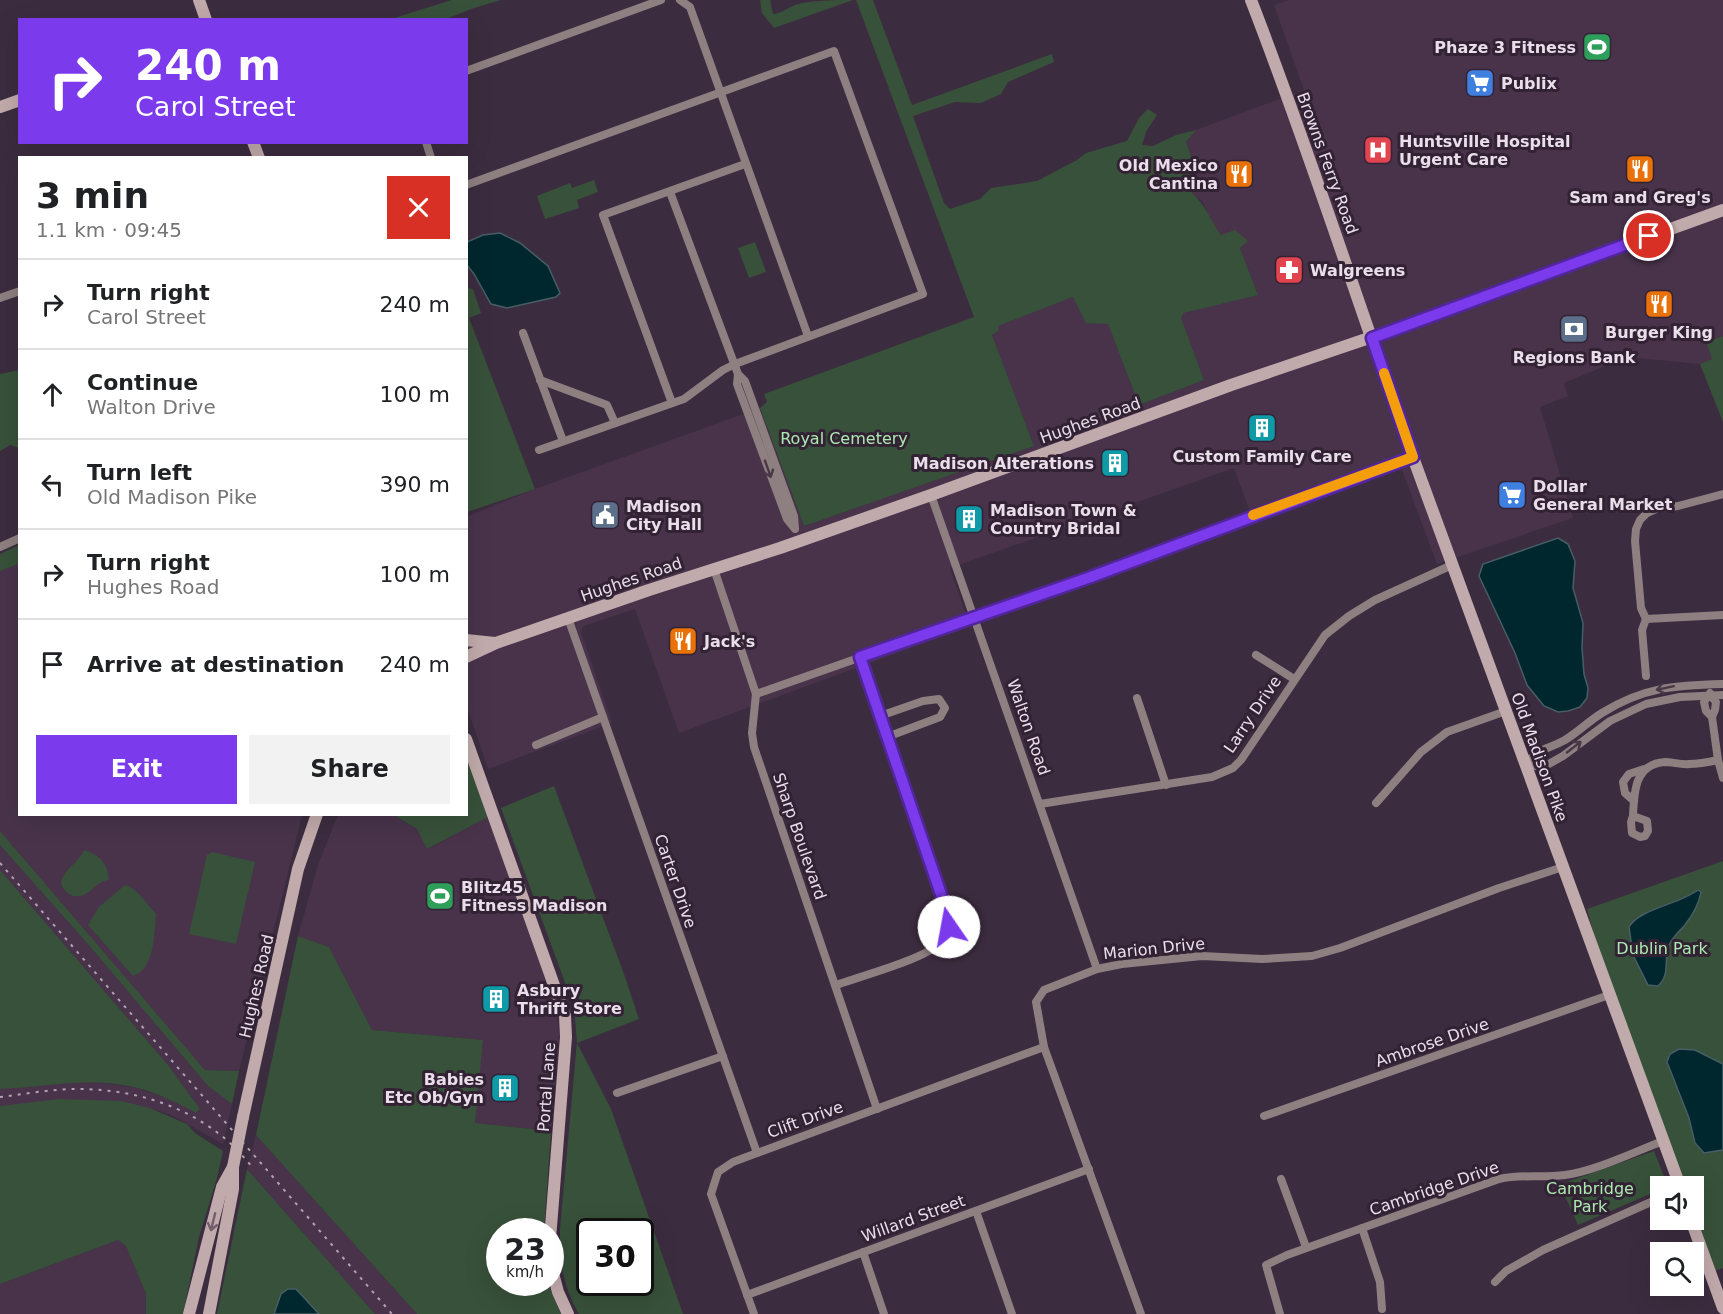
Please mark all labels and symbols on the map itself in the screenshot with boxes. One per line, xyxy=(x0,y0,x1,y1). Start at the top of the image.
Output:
sports icon: Phaze 3 Fitness xyxy=(1581,31,1613,63)
place label: Phaze 3 Fitness xyxy=(1434,38,1576,57)
supermarket icon: Publix xyxy=(1464,67,1496,99)
place label: Publix xyxy=(1501,74,1558,93)
street label: Browns Ferry Road xyxy=(1293,90,1362,237)
place label: Huntsville Hospital Urgent Care xyxy=(1399,132,1570,169)
hospital icon: Huntsville Hospital Urgent Care xyxy=(1362,134,1394,166)
restaurant icon: Sam and Greg's xyxy=(1624,153,1656,185)
place label: Old Mexico Cantina xyxy=(1119,156,1218,193)
restaurant icon: Old Mexico Cantina xyxy=(1223,158,1255,190)
place label: Sam and Greg's xyxy=(1569,188,1711,207)
pin xyxy=(1623,210,1674,261)
pharmacy icon: Walgreens xyxy=(1273,254,1305,286)
place label: Walgreens xyxy=(1310,261,1405,280)
restaurant icon: Burger King xyxy=(1643,288,1675,320)
bank icon: Regions Bank xyxy=(1558,313,1590,345)
place label: Burger King xyxy=(1605,323,1713,342)
place label: Regions Bank xyxy=(1513,348,1636,367)
street label: Hughes Road xyxy=(1037,393,1143,448)
building icon: Custom Family Care xyxy=(1246,412,1278,444)
park label: Royal Cemetery xyxy=(780,429,908,448)
building icon: Madison Alterations xyxy=(1099,447,1131,479)
place label: Custom Family Care xyxy=(1172,447,1352,466)
place label: Madison Alterations xyxy=(913,454,1094,473)
one-way arrow xyxy=(764,459,775,478)
place label: Dollar General Market xyxy=(1533,477,1673,514)
supermarket icon: Dollar General Market xyxy=(1496,479,1528,511)
place label: Madison City Hall xyxy=(626,497,702,534)
public building icon: Madison City Hall xyxy=(589,499,621,531)
place label: Madison Town & Country Bridal xyxy=(990,501,1137,538)
building icon: Madison Town & Country Bridal xyxy=(953,503,985,535)
street label: Hughes Road xyxy=(578,553,684,606)
restaurant icon: Jack's xyxy=(667,625,699,657)
place label: Jack's xyxy=(703,632,755,651)
street label: Larry Drive xyxy=(1220,672,1285,756)
street label: Walton Road xyxy=(1003,677,1054,778)
one-way arrow xyxy=(1656,683,1675,694)
street label: Old Madison Pike xyxy=(1507,690,1572,824)
one-way arrow xyxy=(1566,741,1582,754)
street label: Sharp Boulevard xyxy=(769,770,830,902)
street label: Carter Drive xyxy=(651,832,700,931)
place label: Blitz45 Fitness Madison xyxy=(461,878,607,915)
sports icon: Blitz45 Fitness Madison xyxy=(424,880,456,912)
position arrow xyxy=(917,895,981,959)
street label: Hughes Road xyxy=(235,932,278,1040)
street label: Marion Drive xyxy=(1102,934,1206,963)
park label: Dublin Park xyxy=(1616,939,1708,958)
place label: Asbury Thrift Store xyxy=(517,981,622,1018)
building icon: Asbury Thrift Store xyxy=(480,983,512,1015)
street label: Ambrose Drive xyxy=(1373,1014,1491,1071)
street label: Portal Lane xyxy=(534,1042,559,1132)
place label: Babies Etc Ob/Gyn xyxy=(385,1070,484,1107)
building icon: Babies Etc Ob/Gyn xyxy=(489,1072,521,1104)
street label: Clift Drive xyxy=(765,1097,846,1142)
street label: Cambridge Drive xyxy=(1367,1157,1501,1220)
park label: Cambridge Park xyxy=(1546,1179,1634,1216)
street label: Willard Street xyxy=(859,1191,968,1246)
one-way arrow xyxy=(206,1212,218,1231)
speed limit sign: 30 xyxy=(576,1218,654,1296)

